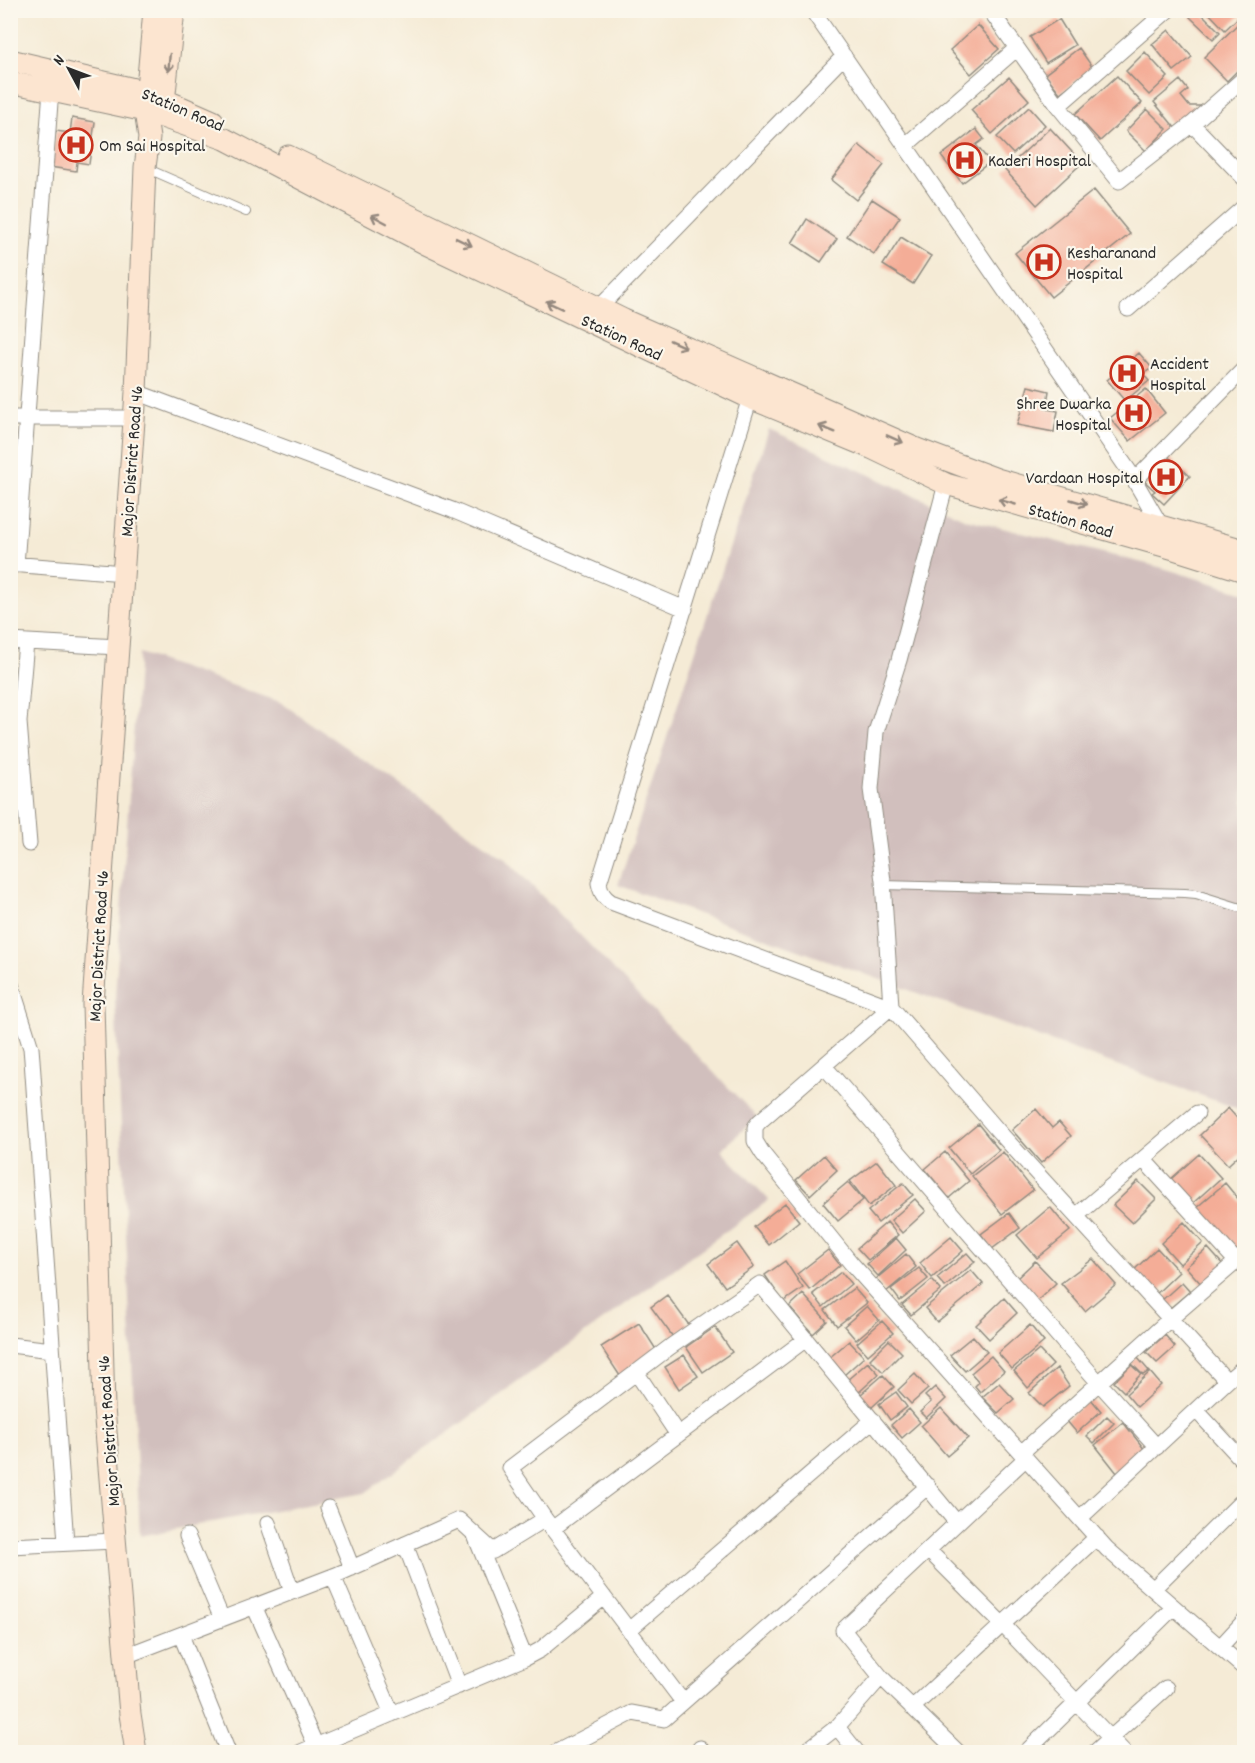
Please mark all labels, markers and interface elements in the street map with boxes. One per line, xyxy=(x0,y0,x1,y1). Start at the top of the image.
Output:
north arrow xyxy=(39,39,99,99)
text: N xyxy=(48,50,71,71)
one-way arrow xyxy=(163,53,174,72)
street label: Station Road xyxy=(137,83,227,140)
hospital icon: Om Sai Hospital xyxy=(58,127,94,163)
place label: Om Sai Hospital xyxy=(99,135,206,160)
hospital icon: Kaderi Hospital xyxy=(947,142,983,178)
place label: Kaderi Hospital xyxy=(988,150,1092,175)
one-way arrow xyxy=(370,213,388,224)
one-way arrow xyxy=(454,236,472,248)
place label: Kesharanand Hospital xyxy=(1067,242,1156,288)
hospital icon: Kesharanand Hospital xyxy=(1026,244,1062,280)
one-way arrow xyxy=(545,298,563,310)
street label: Station Road xyxy=(576,310,666,369)
one-way arrow xyxy=(668,339,686,350)
place label: Accident Hospital xyxy=(1150,353,1209,399)
hospital icon: Accident Hospital xyxy=(1109,355,1145,391)
street label: Major District Road 46 xyxy=(116,385,151,538)
place label: Shree Dwarka Hospital xyxy=(1016,393,1112,439)
hospital icon: Shree Dwarka Hospital xyxy=(1116,395,1152,431)
one-way arrow xyxy=(818,423,836,434)
one-way arrow xyxy=(885,434,903,445)
hospital icon: Vardaan Hospital xyxy=(1148,459,1184,495)
place label: Vardaan Hospital xyxy=(1026,467,1144,492)
one-way arrow xyxy=(998,496,1017,508)
one-way arrow xyxy=(1069,497,1088,508)
street label: Station Road xyxy=(1025,498,1116,546)
street label: Major District Road 46 xyxy=(84,870,117,1022)
street label: Major District Road 46 xyxy=(93,1354,128,1507)

